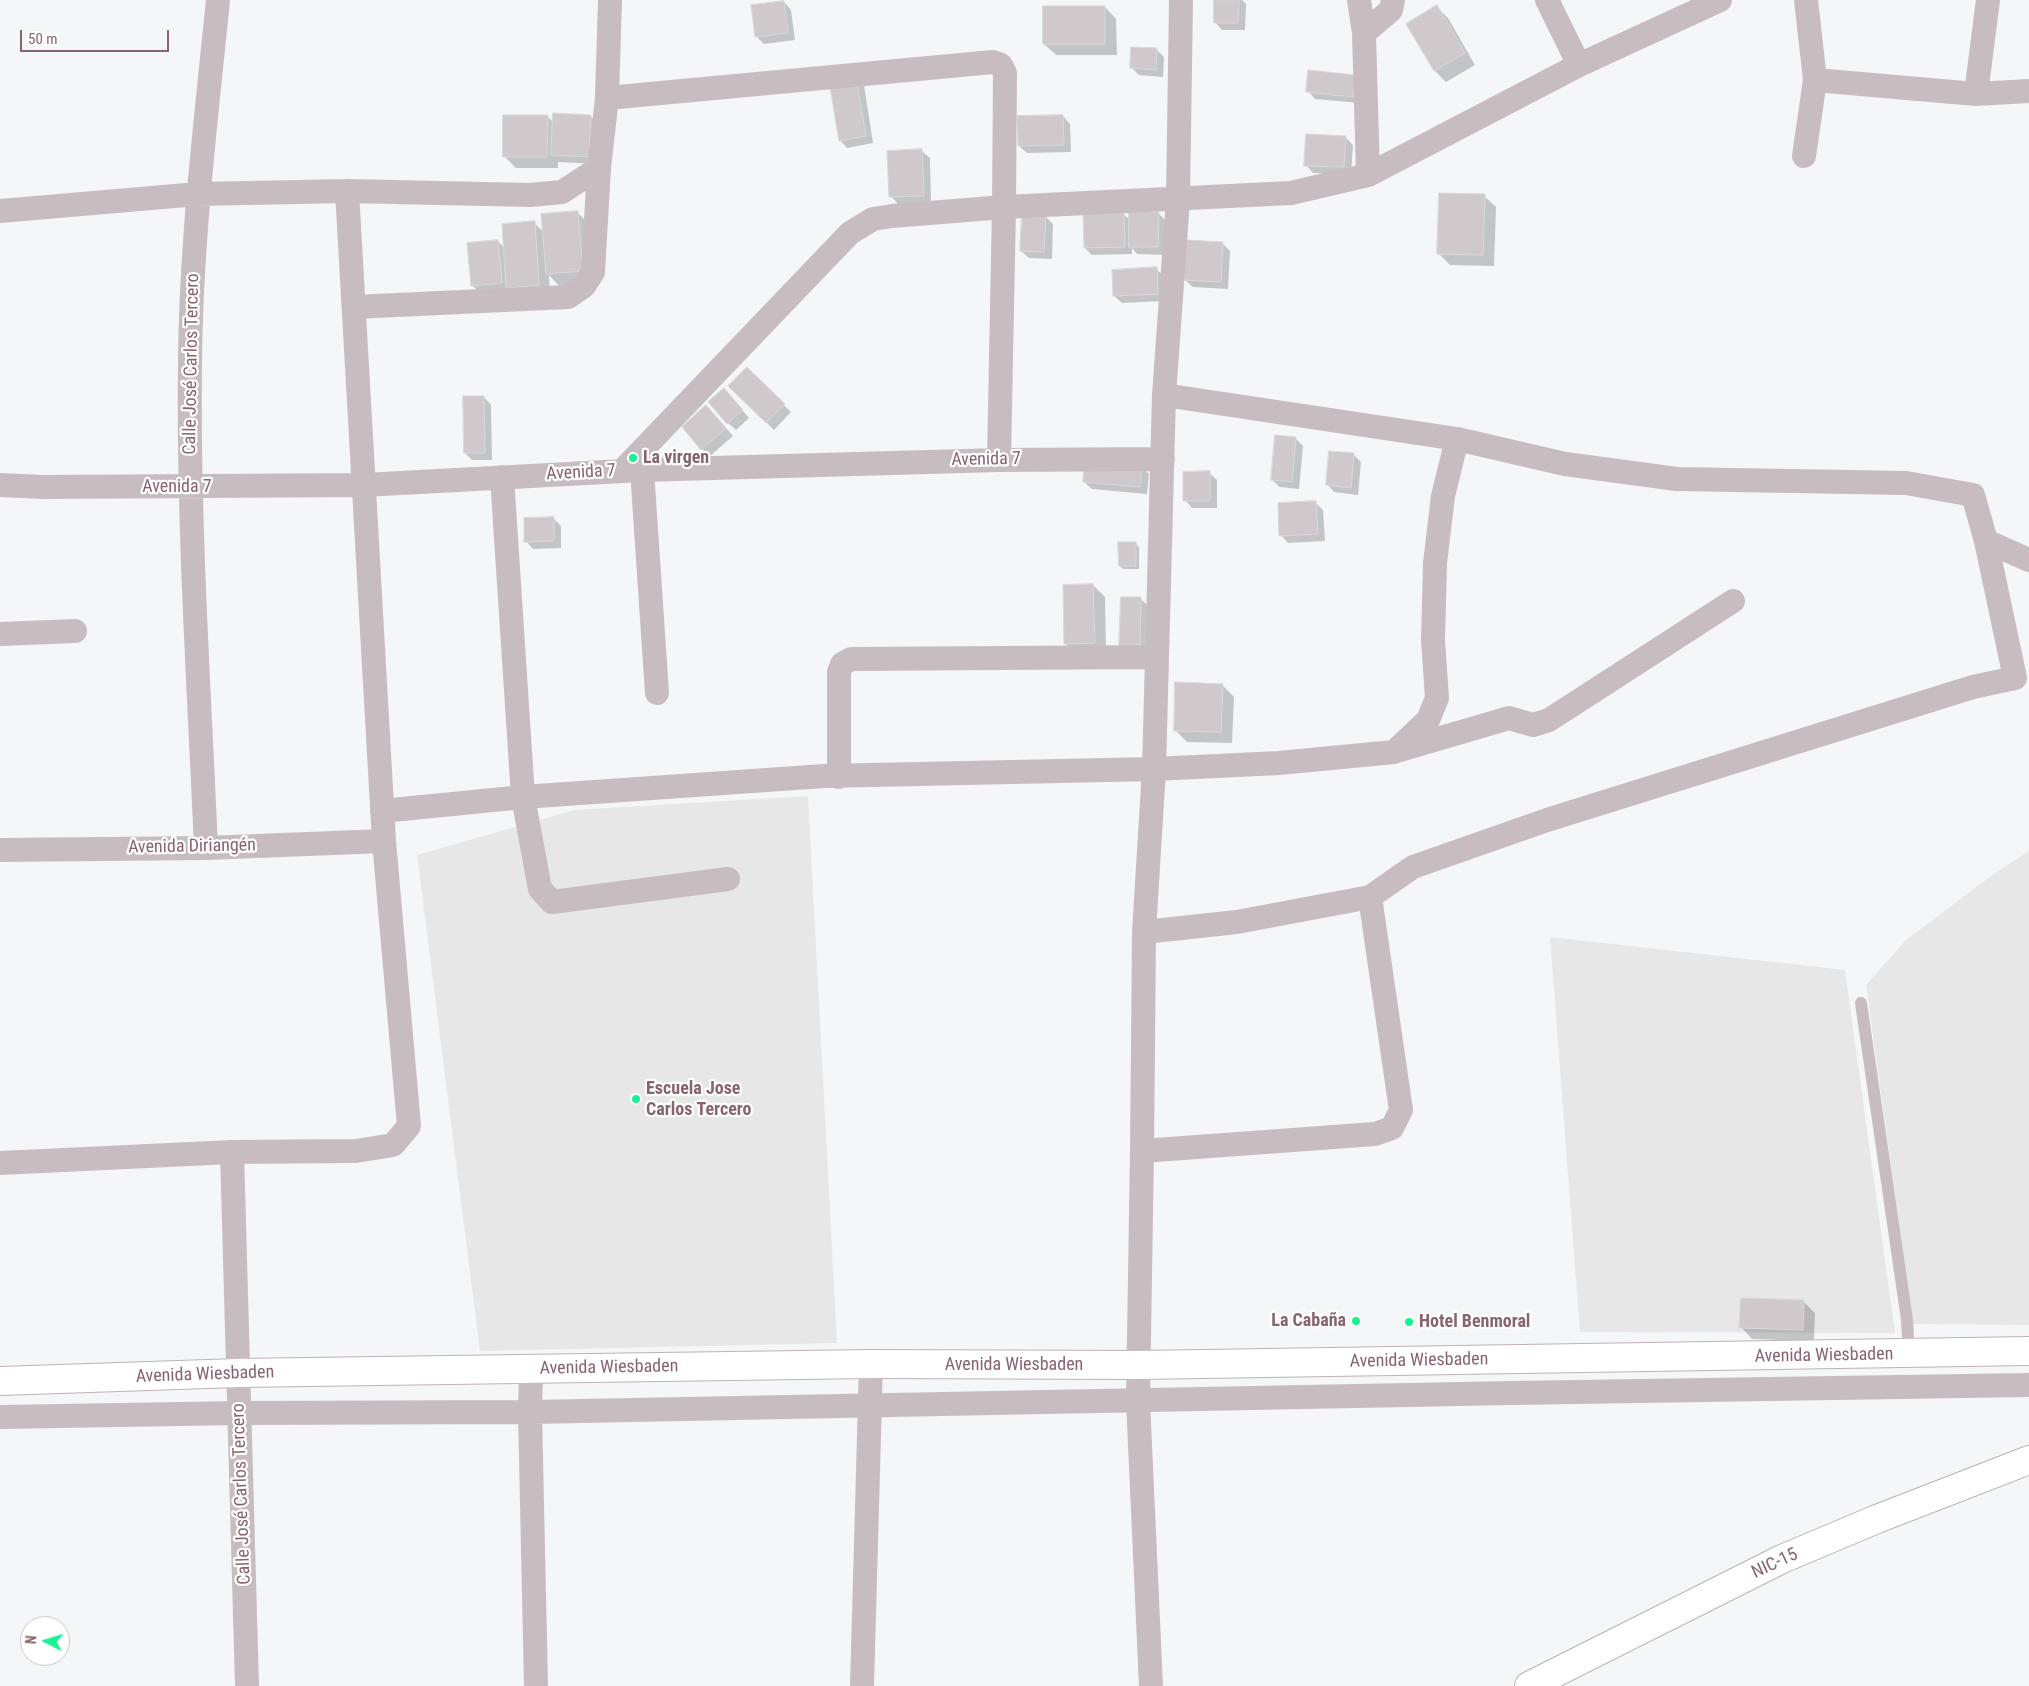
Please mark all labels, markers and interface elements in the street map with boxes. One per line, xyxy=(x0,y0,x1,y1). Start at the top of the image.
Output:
scale bar xyxy=(22,20,171,52)
text: 50 m xyxy=(28,30,58,48)
street label: Calle José Carlos Tercero xyxy=(180,273,204,455)
place label: La virgen xyxy=(643,447,709,469)
street label: Avenida 7 xyxy=(951,449,1021,471)
marker: La virgen xyxy=(627,452,639,464)
street label: Avenida 7 xyxy=(546,460,616,486)
street label: Avenida 7 xyxy=(142,476,212,498)
street label: Avenida Diriangén xyxy=(128,835,256,859)
place label: Escuela Jose Carlos Tercero xyxy=(646,1078,751,1120)
marker: Escuela Jose Carlos Tercero xyxy=(630,1093,642,1105)
place label: La Cabaña xyxy=(1271,1310,1346,1332)
place label: Hotel Benmoral xyxy=(1419,1311,1530,1333)
marker: La Cabaña xyxy=(1350,1315,1362,1327)
marker: Hotel Benmoral xyxy=(1403,1316,1415,1328)
street label: Avenida Wiesbaden xyxy=(1755,1344,1893,1368)
street label: Avenida Wiesbaden xyxy=(1350,1349,1488,1373)
street label: Avenida Wiesbaden xyxy=(945,1354,1083,1376)
street label: Avenida Wiesbaden xyxy=(540,1356,678,1380)
street label: Avenida Wiesbaden xyxy=(135,1362,275,1388)
street label: Calle José Carlos Tercero xyxy=(228,1403,256,1585)
street label: NIC-15 xyxy=(1749,1544,1801,1584)
north arrow xyxy=(20,1616,70,1666)
text: N xyxy=(23,1635,39,1645)

